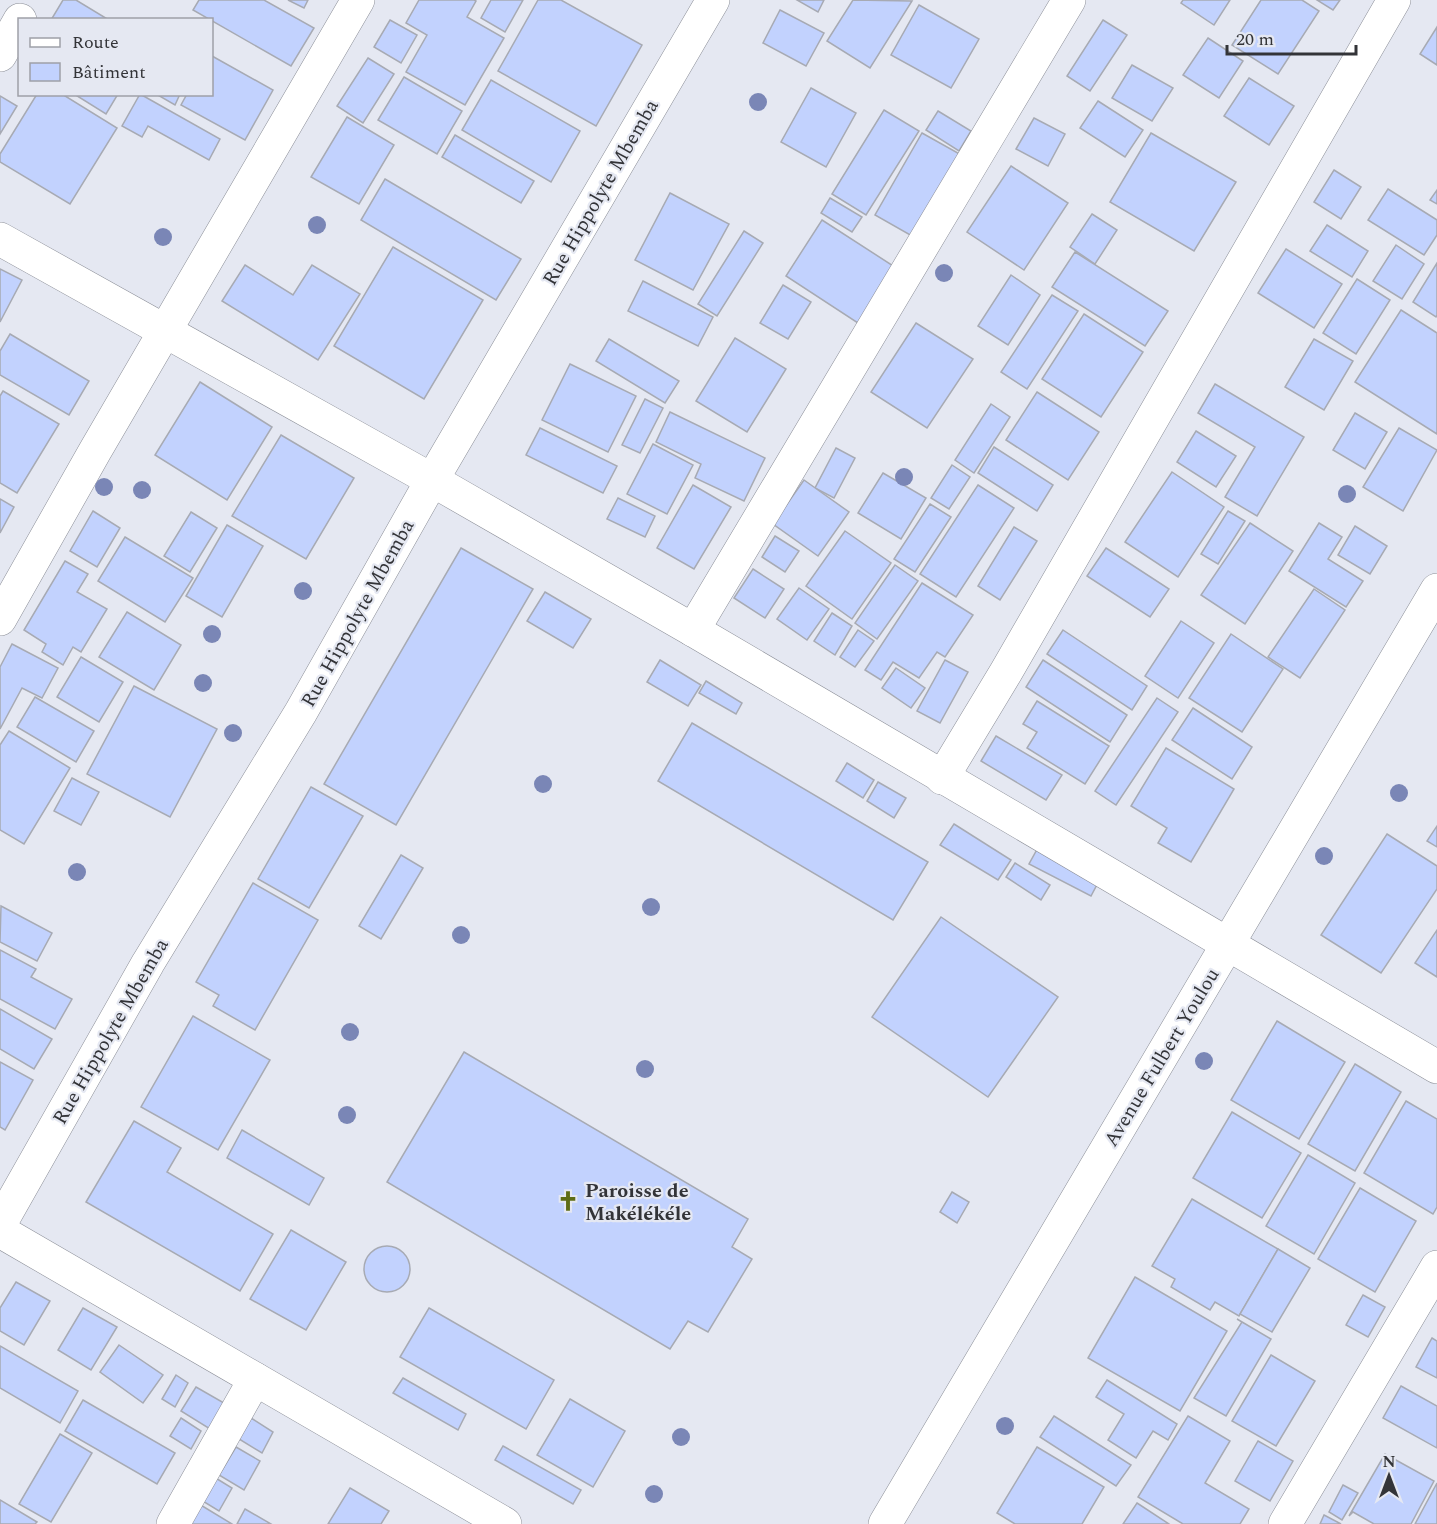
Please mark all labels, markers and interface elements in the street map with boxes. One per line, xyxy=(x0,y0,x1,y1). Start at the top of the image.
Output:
legend xyxy=(18,18,213,96)
scale bar xyxy=(1227,18,1356,56)
text: 20 m xyxy=(1236,26,1274,53)
text: Route xyxy=(72,29,119,56)
text: Bâtiment xyxy=(72,59,146,86)
street label: Rue Hippolyte Mbemba xyxy=(535,94,667,291)
street label: Rue Hippolyte Mbemba xyxy=(294,514,422,713)
street label: Rue Hippolyte Mbemba xyxy=(45,933,177,1130)
street label: Avenue Fulbert Youlou xyxy=(1096,962,1227,1153)
place label: Paroisse de Makélékéle xyxy=(585,1176,691,1229)
church icon: Paroisse de Makélékéle xyxy=(556,1189,580,1213)
north arrow xyxy=(1359,1446,1419,1506)
text: N xyxy=(1382,1450,1396,1474)

